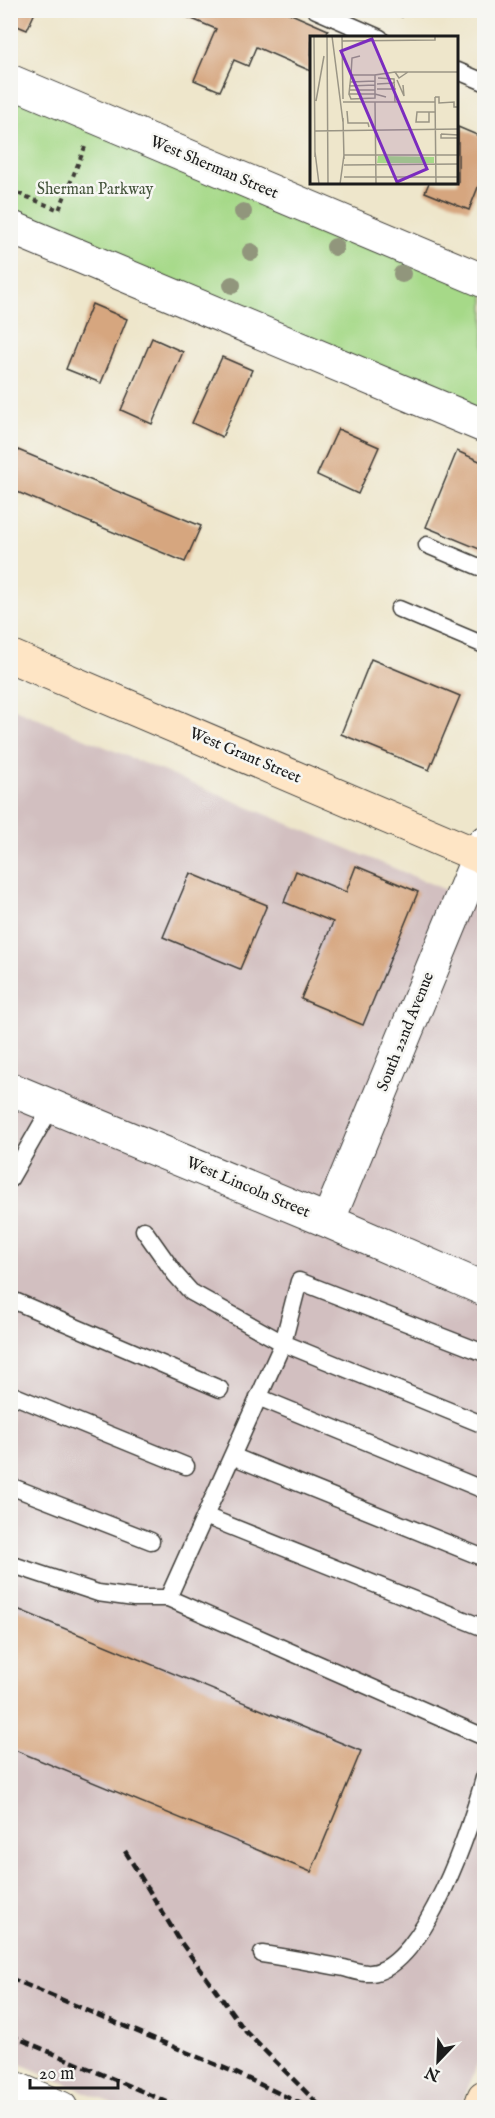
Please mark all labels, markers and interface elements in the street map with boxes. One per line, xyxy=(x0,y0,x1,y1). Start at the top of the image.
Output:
inset map xyxy=(310,36,459,184)
street label: West Sherman Street xyxy=(147,132,282,204)
park label: Sherman Parkway xyxy=(37,180,153,200)
street label: West Grant Street xyxy=(186,724,304,789)
street label: South 22nd Avenue xyxy=(373,969,439,1095)
street label: West Lincoln Street xyxy=(183,1153,313,1223)
north arrow xyxy=(408,2031,468,2091)
scale bar xyxy=(30,2052,118,2090)
text: N xyxy=(422,2061,444,2085)
text: 20 m xyxy=(39,2063,74,2086)

